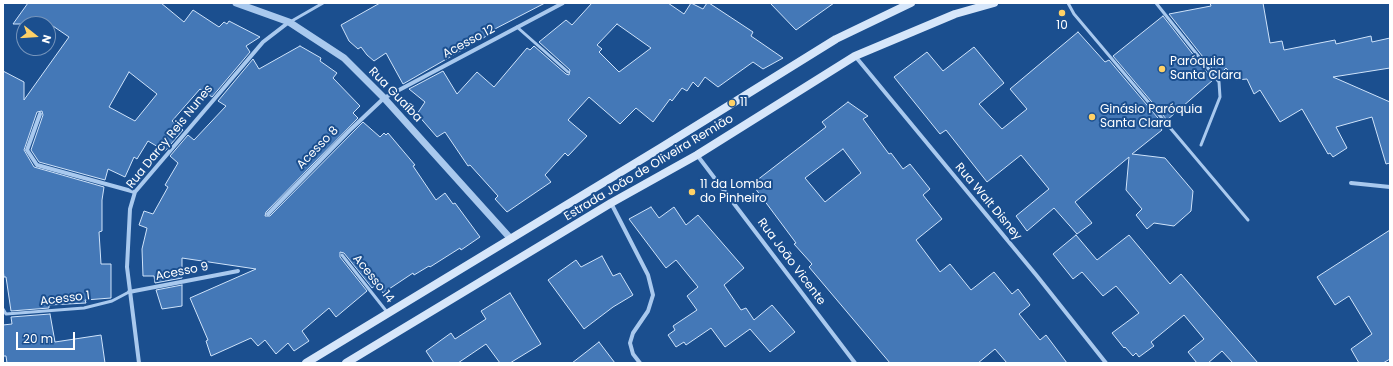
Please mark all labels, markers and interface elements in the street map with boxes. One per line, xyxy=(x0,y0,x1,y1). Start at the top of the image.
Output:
marker: 10 xyxy=(1057,8,1067,18)
north arrow xyxy=(16,16,56,56)
place label: 10 xyxy=(1056,19,1068,33)
street label: Acesso 12 xyxy=(440,22,498,62)
text: N xyxy=(38,33,55,46)
place label: Paróquia Santa Clara xyxy=(1170,55,1241,83)
marker: Paróquia Santa Clara xyxy=(1157,64,1167,74)
street label: Rua Guaíba xyxy=(365,65,425,125)
street label: Rua Darcy Reis Nunes xyxy=(124,82,216,192)
place label: 11 xyxy=(740,96,748,110)
marker: 11 xyxy=(727,98,737,108)
place label: Ginásio Paróquia Santa Clara xyxy=(1100,103,1202,131)
street label: Estrada João de Oliveira Remião xyxy=(562,112,736,224)
marker: Ginásio Paróquia Santa Clara xyxy=(1087,112,1097,122)
street label: Acesso 8 xyxy=(294,124,342,172)
street label: Rua Walt Disney xyxy=(952,161,1024,243)
place label: 11 da Lomba do Pinheiro xyxy=(700,178,772,206)
marker: 11 da Lomba do Pinheiro xyxy=(687,187,697,197)
street label: Rua João Vicente xyxy=(754,216,828,308)
street label: Acesso 14 xyxy=(349,252,397,306)
street label: Acesso 9 xyxy=(154,260,210,284)
street label: Acesso 1 xyxy=(39,289,91,309)
scale bar xyxy=(18,324,77,350)
text: 20 m xyxy=(23,330,53,347)

